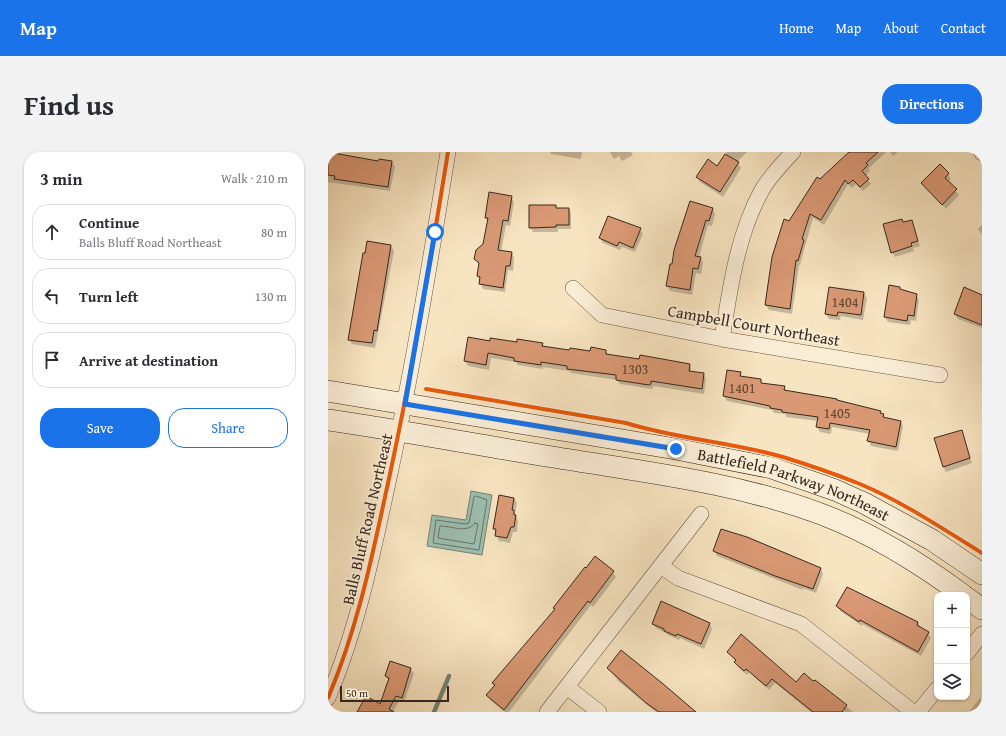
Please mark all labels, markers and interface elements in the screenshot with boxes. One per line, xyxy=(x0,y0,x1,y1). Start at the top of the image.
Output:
text: Map xyxy=(20,14,57,42)
text: Home xyxy=(779,18,814,38)
text: Map xyxy=(836,18,861,38)
text: About xyxy=(883,18,919,38)
text: Contact xyxy=(941,18,986,38)
text: Find us xyxy=(24,84,114,125)
button: Directions xyxy=(882,84,982,124)
text: 3 min xyxy=(40,166,82,191)
text: Walk · 210 m xyxy=(221,169,288,188)
text: Continue xyxy=(79,212,140,233)
icon: ahead xyxy=(41,221,63,243)
text: 80 m xyxy=(261,223,287,242)
route start xyxy=(426,223,444,241)
text: Balls Bluff Road Northeast xyxy=(79,233,222,252)
icon: left xyxy=(41,285,63,307)
text: Turn left xyxy=(79,286,138,307)
text: 130 m xyxy=(255,287,287,306)
house number: 1404 xyxy=(832,292,859,312)
street label: Campbell Court Northeast xyxy=(666,298,842,352)
icon: arrive xyxy=(41,349,63,371)
text: Arrive at destination xyxy=(79,350,218,371)
house number: 1303 xyxy=(622,359,648,379)
house number: 1401 xyxy=(729,378,755,398)
house number: 1405 xyxy=(824,403,850,423)
button: Save xyxy=(40,408,160,448)
button: Share xyxy=(168,408,288,448)
street label: Balls Bluff Road Northeast xyxy=(336,431,399,607)
route end xyxy=(667,440,685,458)
street label: Battlefield Parkway Northeast xyxy=(696,442,894,527)
map controls xyxy=(934,592,970,700)
button: + xyxy=(934,592,970,628)
button: − xyxy=(934,628,970,664)
button: layers xyxy=(934,664,970,700)
scale bar xyxy=(340,684,449,703)
text: 50 m xyxy=(346,685,368,701)

